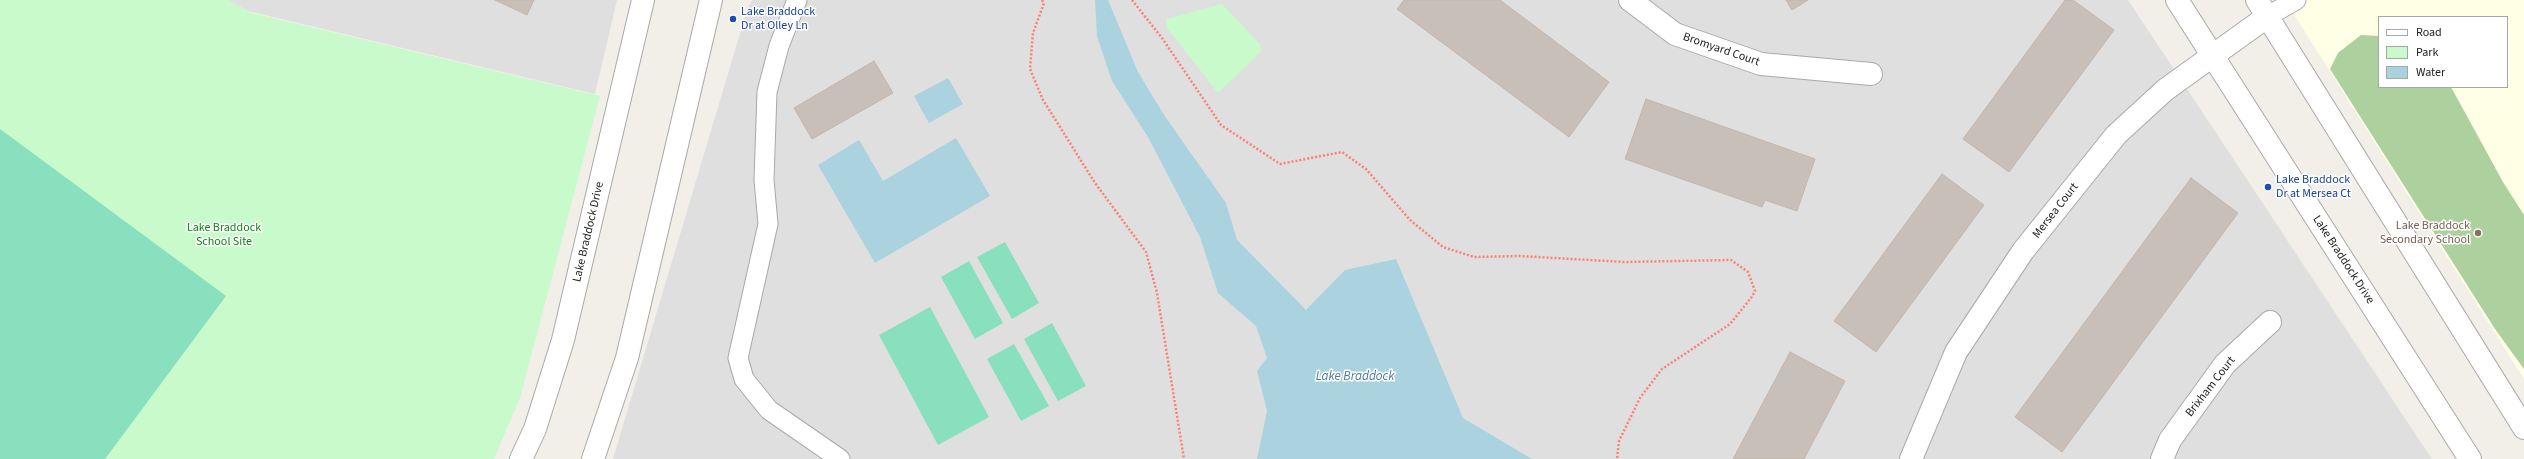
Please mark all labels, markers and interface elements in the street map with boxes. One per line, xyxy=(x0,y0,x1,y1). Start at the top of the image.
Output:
place label: Lake Braddock Dr at Olley Ln xyxy=(741,5,815,33)
marker: Lake Braddock Dr at Olley Ln xyxy=(728,14,738,24)
legend xyxy=(2378,16,2508,88)
text: Road xyxy=(2416,24,2442,41)
street label: Bromyard Court xyxy=(1681,30,1761,70)
text: Park xyxy=(2416,44,2438,61)
text: Water xyxy=(2416,64,2445,81)
place label: Lake Braddock Dr at Mersea Ct xyxy=(2276,173,2351,201)
street label: Lake Braddock Drive xyxy=(570,180,608,284)
street label: Mersea Court xyxy=(2030,180,2082,242)
marker: Lake Braddock Dr at Mersea Ct xyxy=(2263,182,2273,192)
street label: Lake Braddock Drive xyxy=(2309,213,2377,307)
place label: Lake Braddock Secondary School xyxy=(2380,219,2470,247)
park label: Lake Braddock School Site xyxy=(187,221,261,249)
marker: Lake Braddock Secondary School xyxy=(2473,228,2483,238)
street label: Brixham Court xyxy=(2183,354,2239,420)
water label: Lake Braddock xyxy=(1316,369,1394,385)

